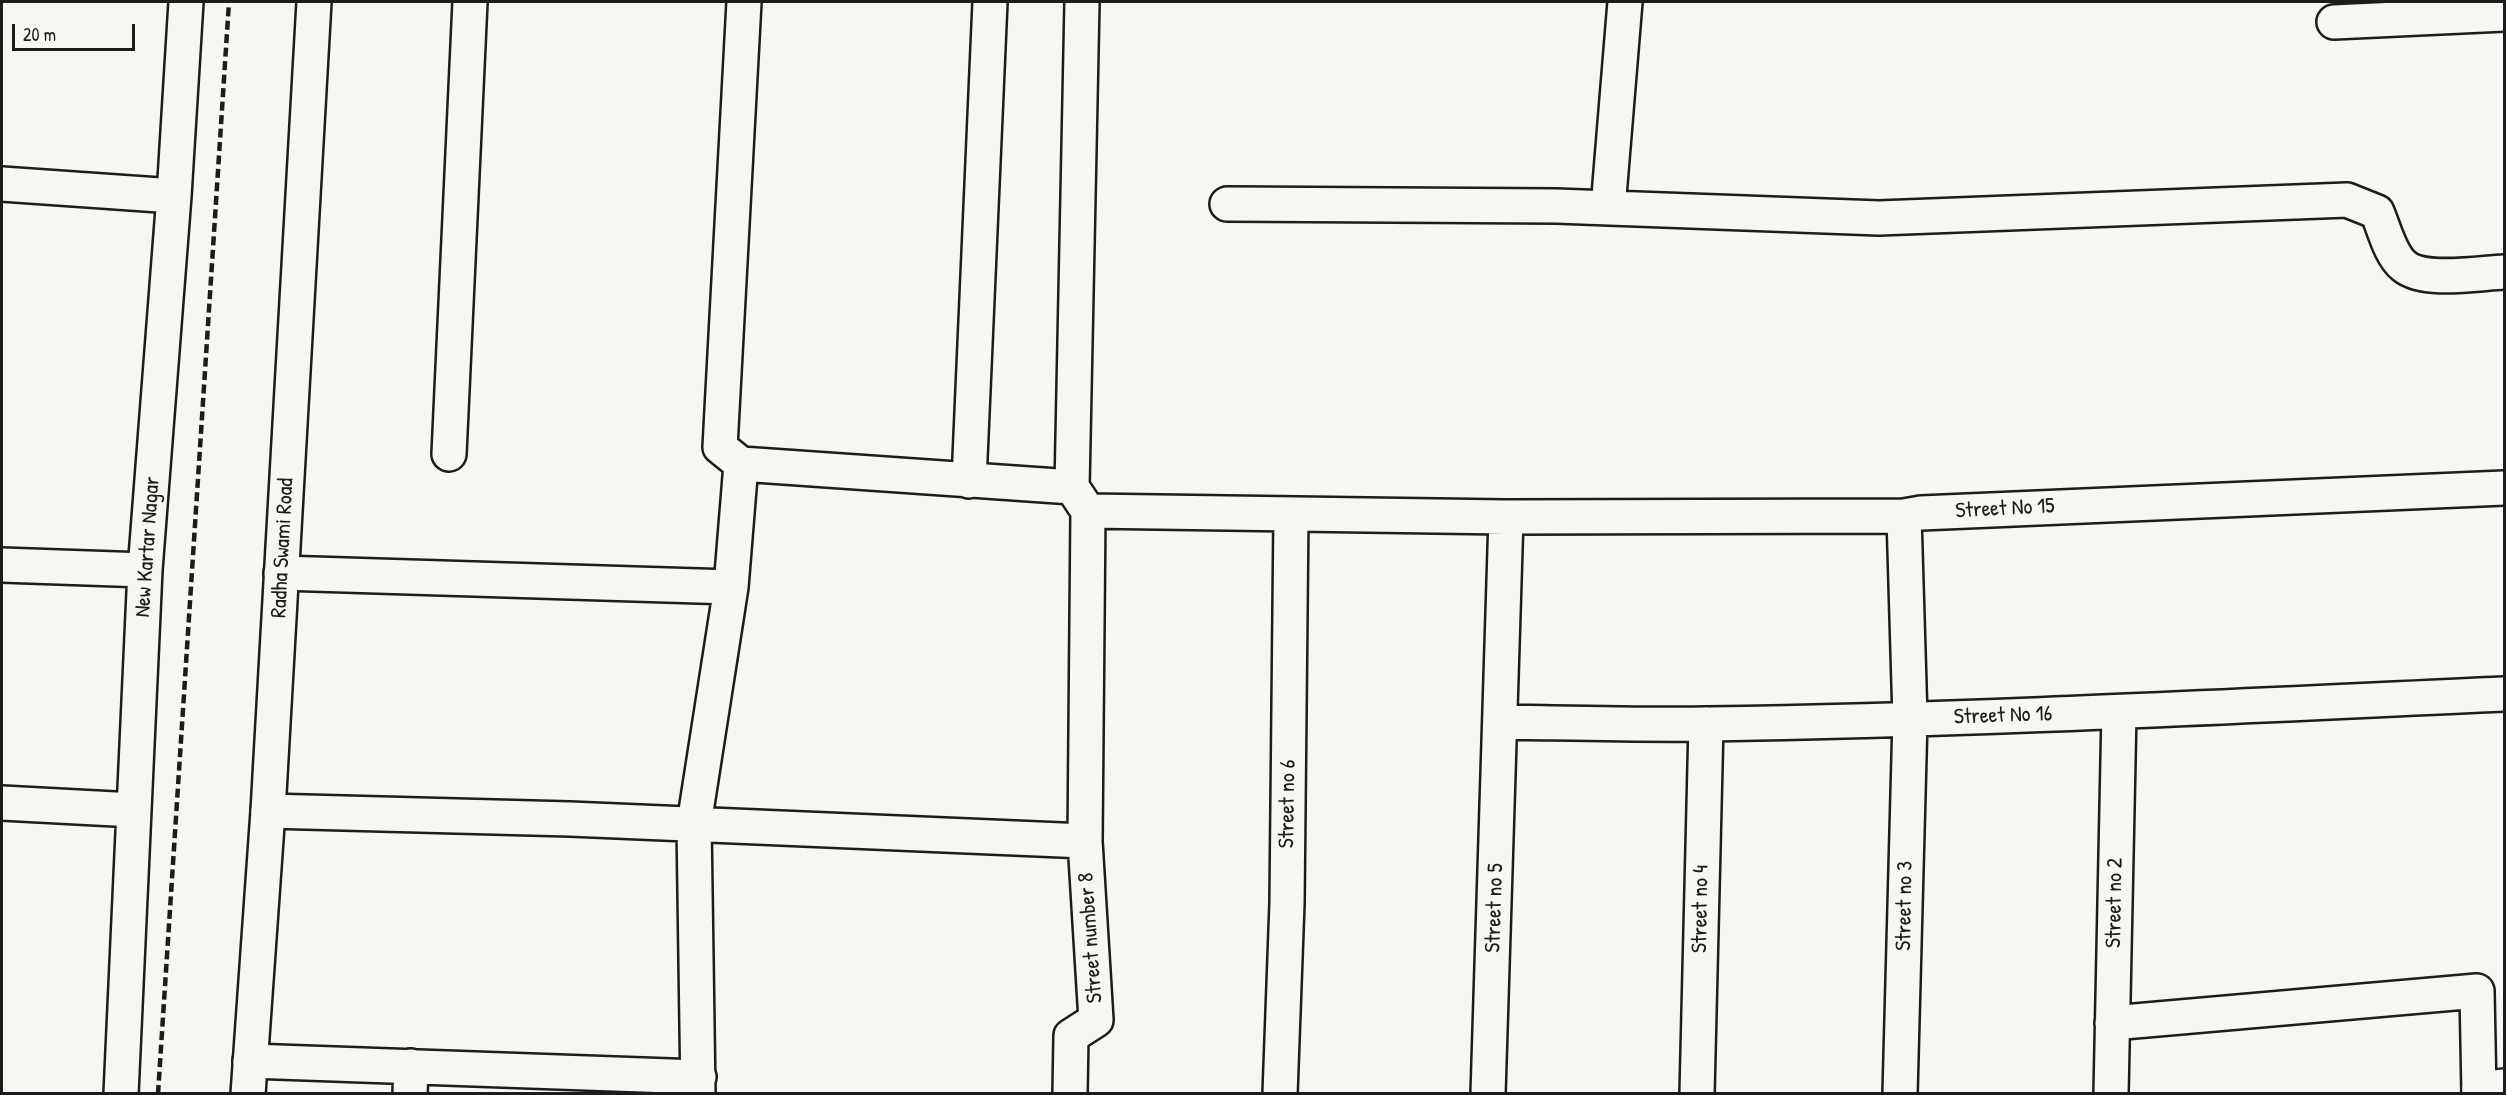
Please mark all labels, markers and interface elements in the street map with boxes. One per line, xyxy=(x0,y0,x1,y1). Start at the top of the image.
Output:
scale bar xyxy=(15,12,138,50)
text: 20 m xyxy=(23,22,56,47)
street label: New Kartar Nagar xyxy=(130,476,166,618)
street label: Radha Swami Road xyxy=(266,477,300,619)
street label: Street No 15 xyxy=(1955,493,2055,525)
street label: Street No 16 xyxy=(1953,701,2053,731)
street label: Street no 6 xyxy=(1274,759,1302,849)
street label: Street no 2 xyxy=(2101,858,2129,948)
street label: Street no 3 xyxy=(1891,861,1919,951)
street label: Street no 5 xyxy=(1480,863,1510,953)
street label: Street no 4 xyxy=(1687,865,1715,953)
street label: Street number 8 xyxy=(1073,872,1109,1004)

